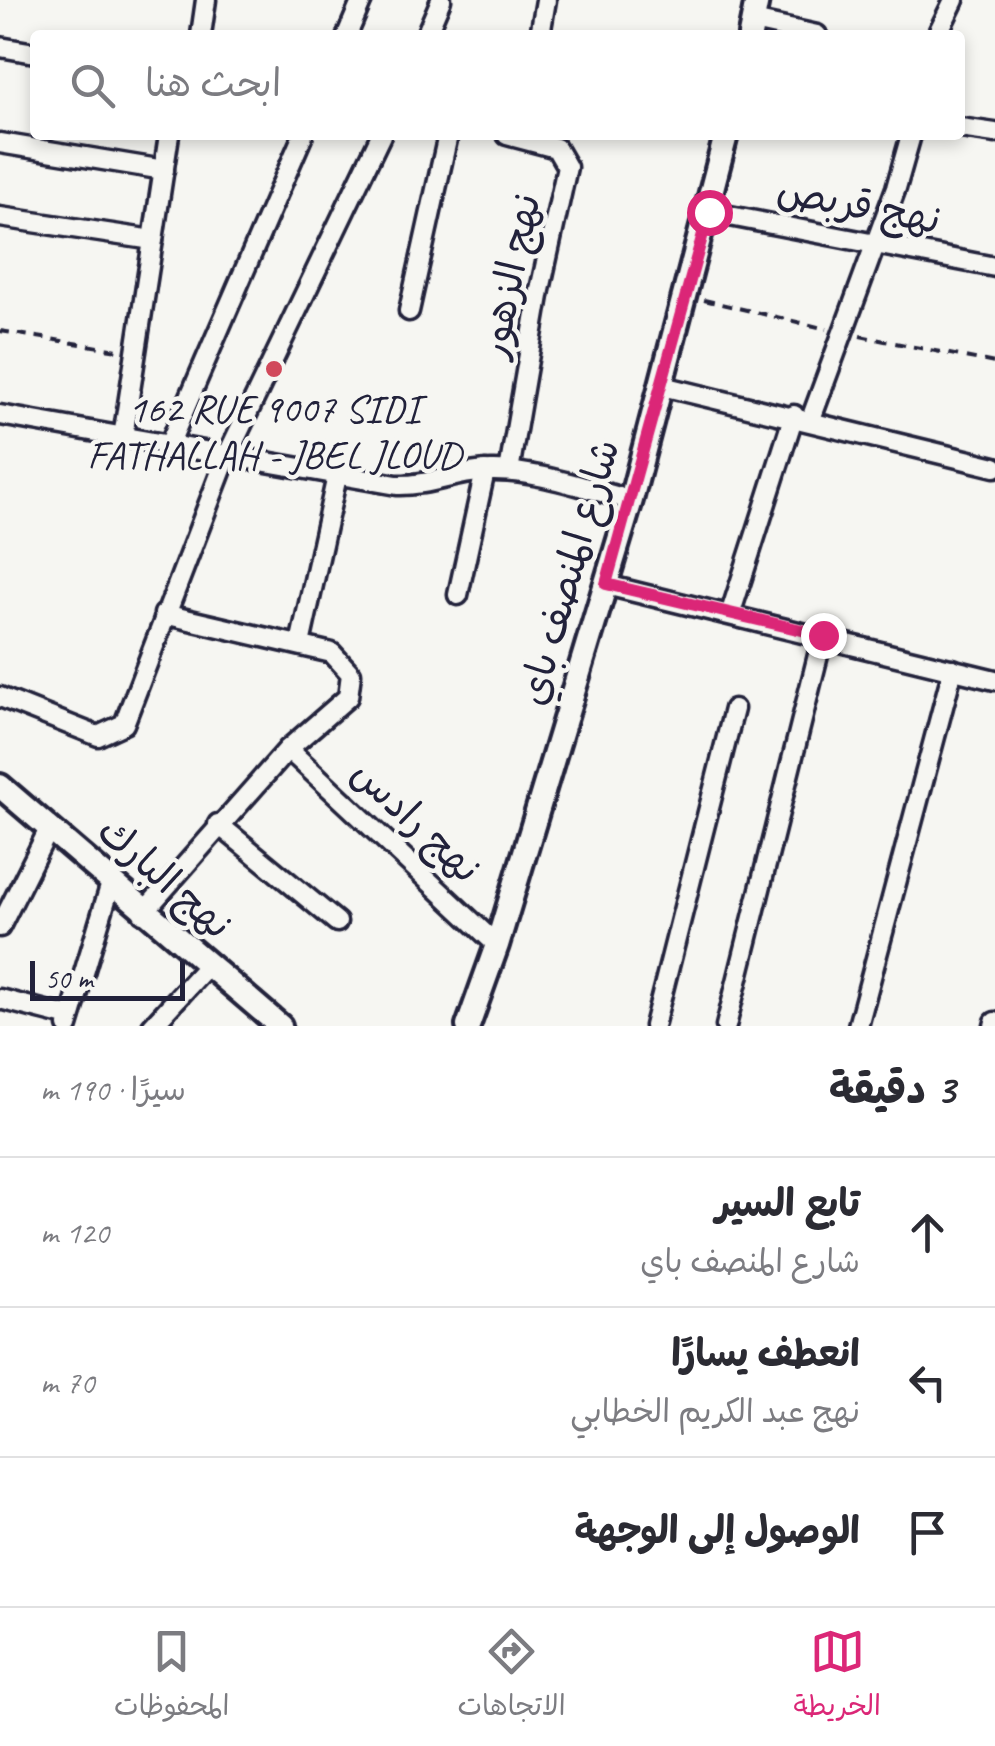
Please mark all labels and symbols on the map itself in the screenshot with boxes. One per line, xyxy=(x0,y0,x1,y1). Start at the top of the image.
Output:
street label: نهج قربص xyxy=(773,165,945,247)
street label: نهج الزهور xyxy=(468,189,554,365)
route start xyxy=(687,190,733,236)
marker: 162 RUE 9007 SIDI FATHALLAH - JBEL JLOUD xyxy=(263,358,285,380)
place label: 162 RUE 9007 SIDI FATHALLAH - JBEL JLOUD xyxy=(87,384,465,480)
street label: شارع المنصف باي xyxy=(507,433,634,712)
route end xyxy=(801,613,847,659)
street label: نهج رادس xyxy=(339,748,491,895)
street label: نهج البارك xyxy=(86,806,243,952)
scale bar xyxy=(30,956,185,1000)

